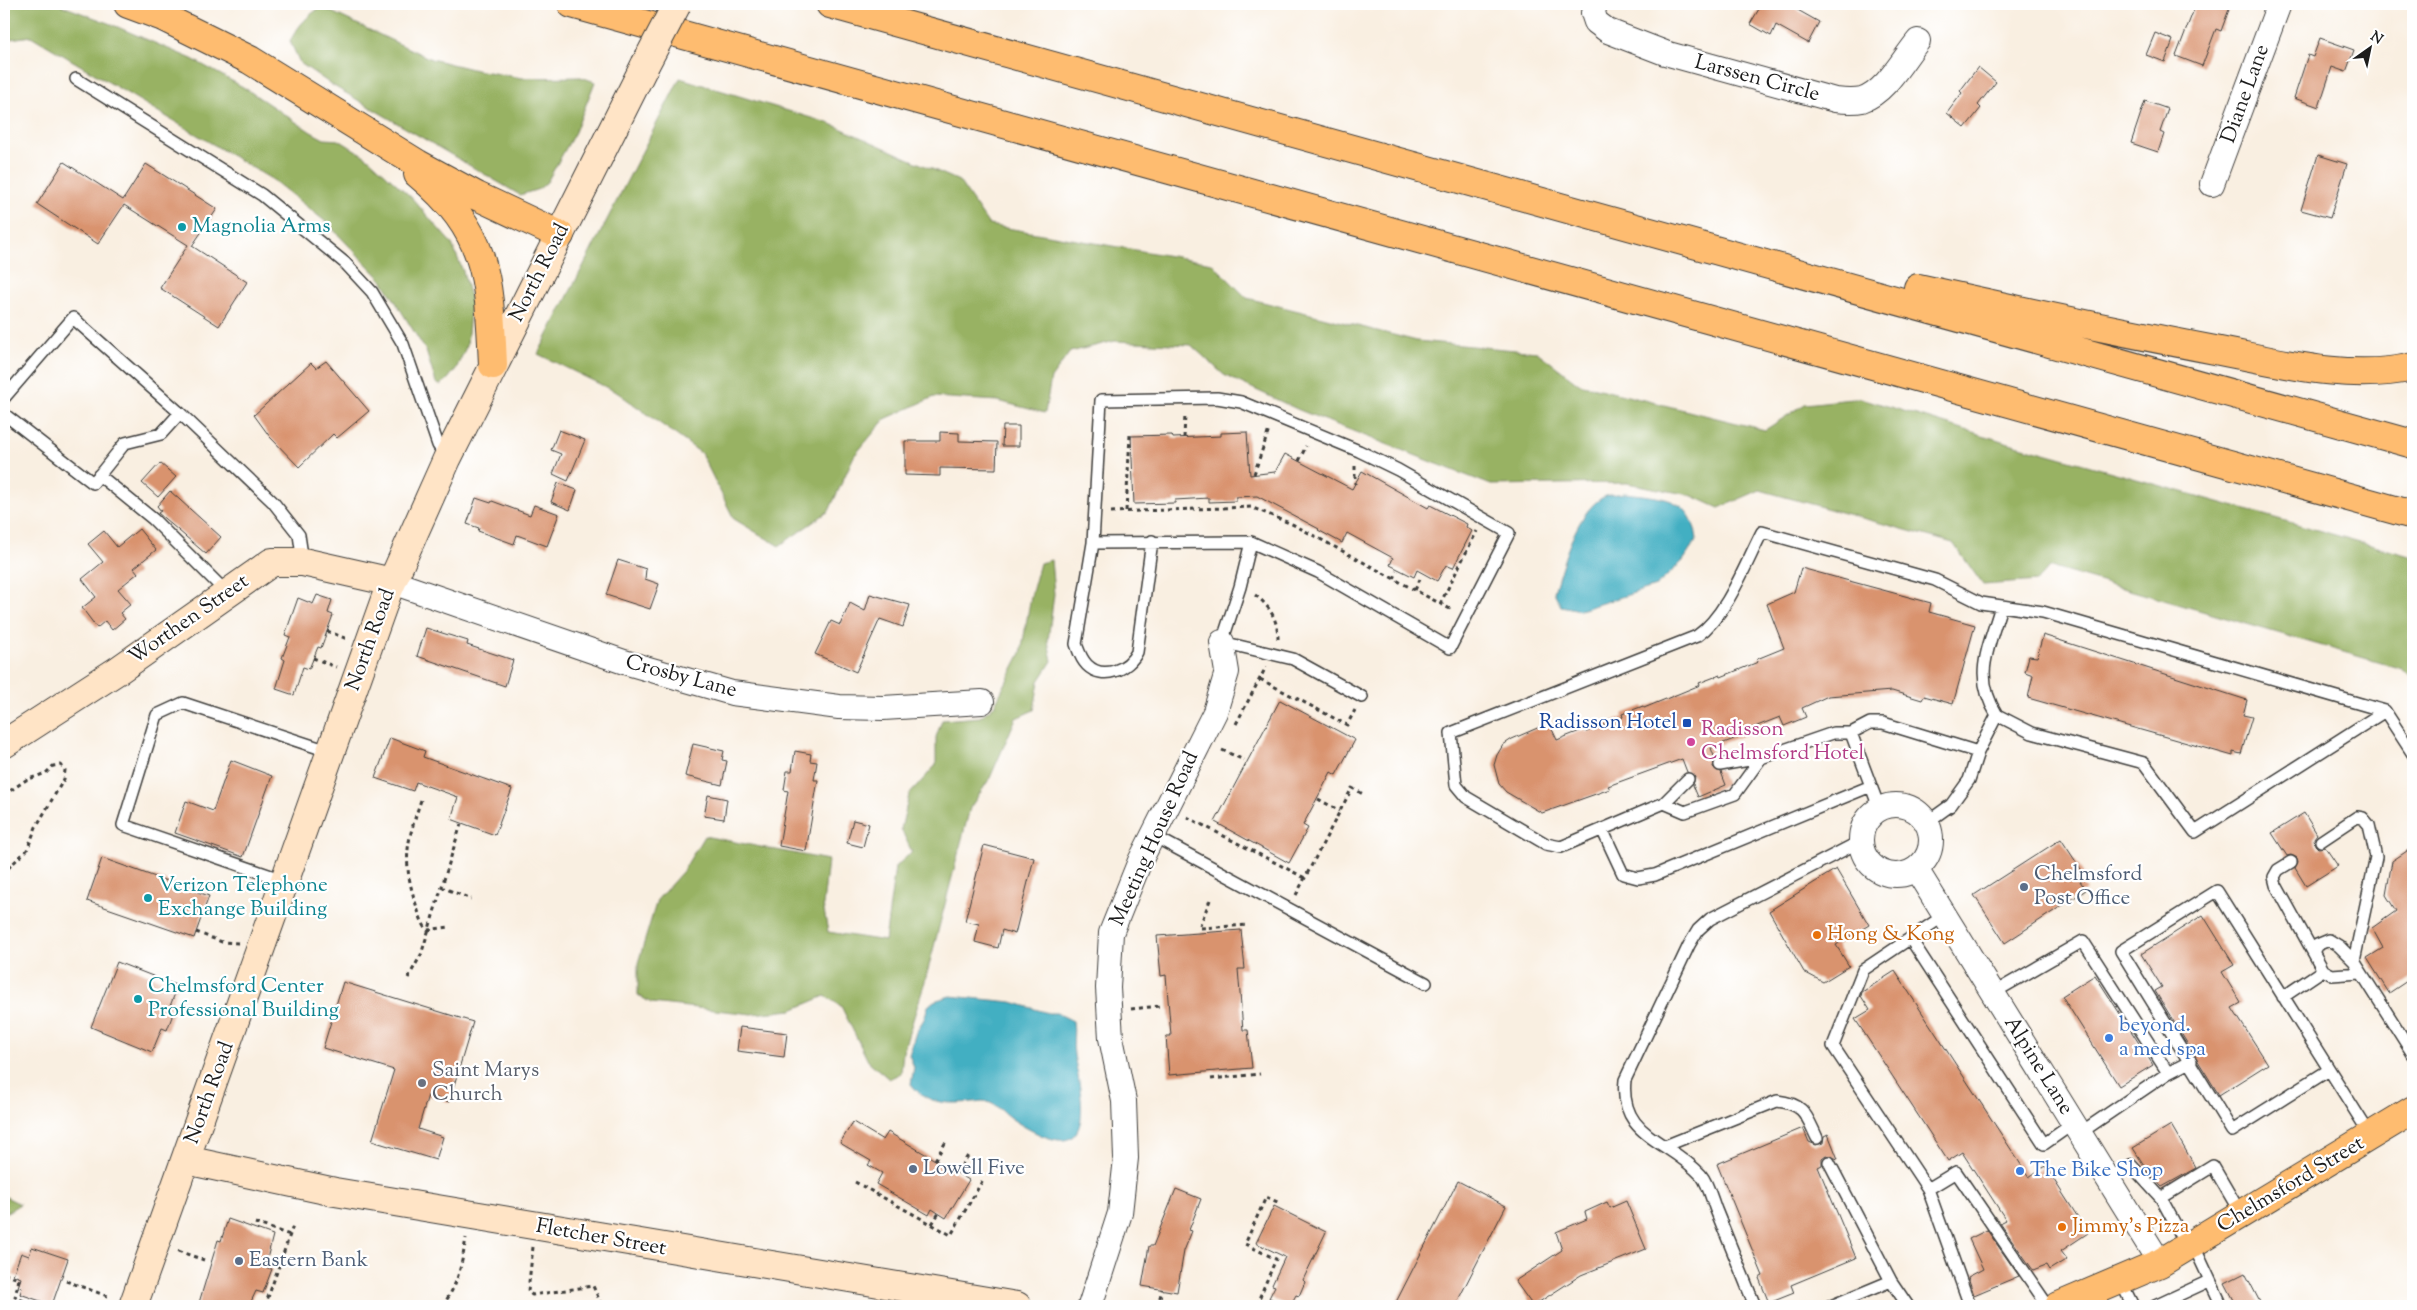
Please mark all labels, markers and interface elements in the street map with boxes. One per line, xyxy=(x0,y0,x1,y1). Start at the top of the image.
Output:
north arrow xyxy=(2344,22,2394,72)
text: N xyxy=(2366,27,2386,50)
street label: Diane Lane xyxy=(2214,40,2278,148)
street label: Larssen Circle xyxy=(1691,48,1823,110)
place label: Magnolia Arms xyxy=(192,212,331,242)
street label: North Road xyxy=(502,218,578,327)
marker: Magnolia Arms xyxy=(176,221,188,233)
street label: Worthen Street xyxy=(123,567,255,673)
street label: North Road xyxy=(339,584,403,695)
street label: Crosby Lane xyxy=(622,648,740,706)
place label: Radisson Hotel xyxy=(1539,708,1677,738)
place label: Radisson Chelmsford Hotel xyxy=(1701,715,1865,769)
marker: Radisson Hotel xyxy=(1681,717,1693,729)
marker: Radisson Chelmsford Hotel xyxy=(1685,736,1697,748)
street label: Meeting House Road xyxy=(1103,747,1207,931)
place label: Chelmsford Post Office xyxy=(2034,860,2142,914)
place label: Verizon Telephone Exchange Building xyxy=(158,871,328,925)
marker: Chelmsford Post Office xyxy=(2018,881,2030,893)
marker: Verizon Telephone Exchange Building xyxy=(142,892,154,904)
place label: Hong & Kong xyxy=(1827,920,1955,950)
marker: Hong & Kong xyxy=(1811,929,1823,941)
place label: Chelmsford Center Professional Building xyxy=(148,972,339,1026)
marker: Chelmsford Center Professional Building xyxy=(132,993,144,1005)
street label: Alpine Lane xyxy=(1996,1011,2080,1121)
place label: beyond. a med spa xyxy=(2119,1011,2206,1065)
marker: beyond. a med spa xyxy=(2103,1032,2115,1044)
street label: North Road xyxy=(178,1037,242,1148)
place label: Saint Marys Church xyxy=(432,1056,539,1110)
marker: Saint Marys Church xyxy=(416,1077,428,1089)
street label: Chelmsford Street xyxy=(2212,1129,2370,1241)
place label: Lowell Five xyxy=(923,1154,1025,1184)
place label: The Bike Shop xyxy=(2030,1156,2163,1186)
marker: Lowell Five xyxy=(907,1163,919,1175)
marker: The Bike Shop xyxy=(2014,1165,2026,1177)
street label: Fletcher Street xyxy=(533,1212,669,1264)
place label: Jimmy's Pizza xyxy=(2071,1212,2190,1242)
marker: Jimmy's Pizza xyxy=(2056,1221,2068,1233)
place label: Eastern Bank xyxy=(249,1246,369,1276)
marker: Eastern Bank xyxy=(233,1255,245,1267)

